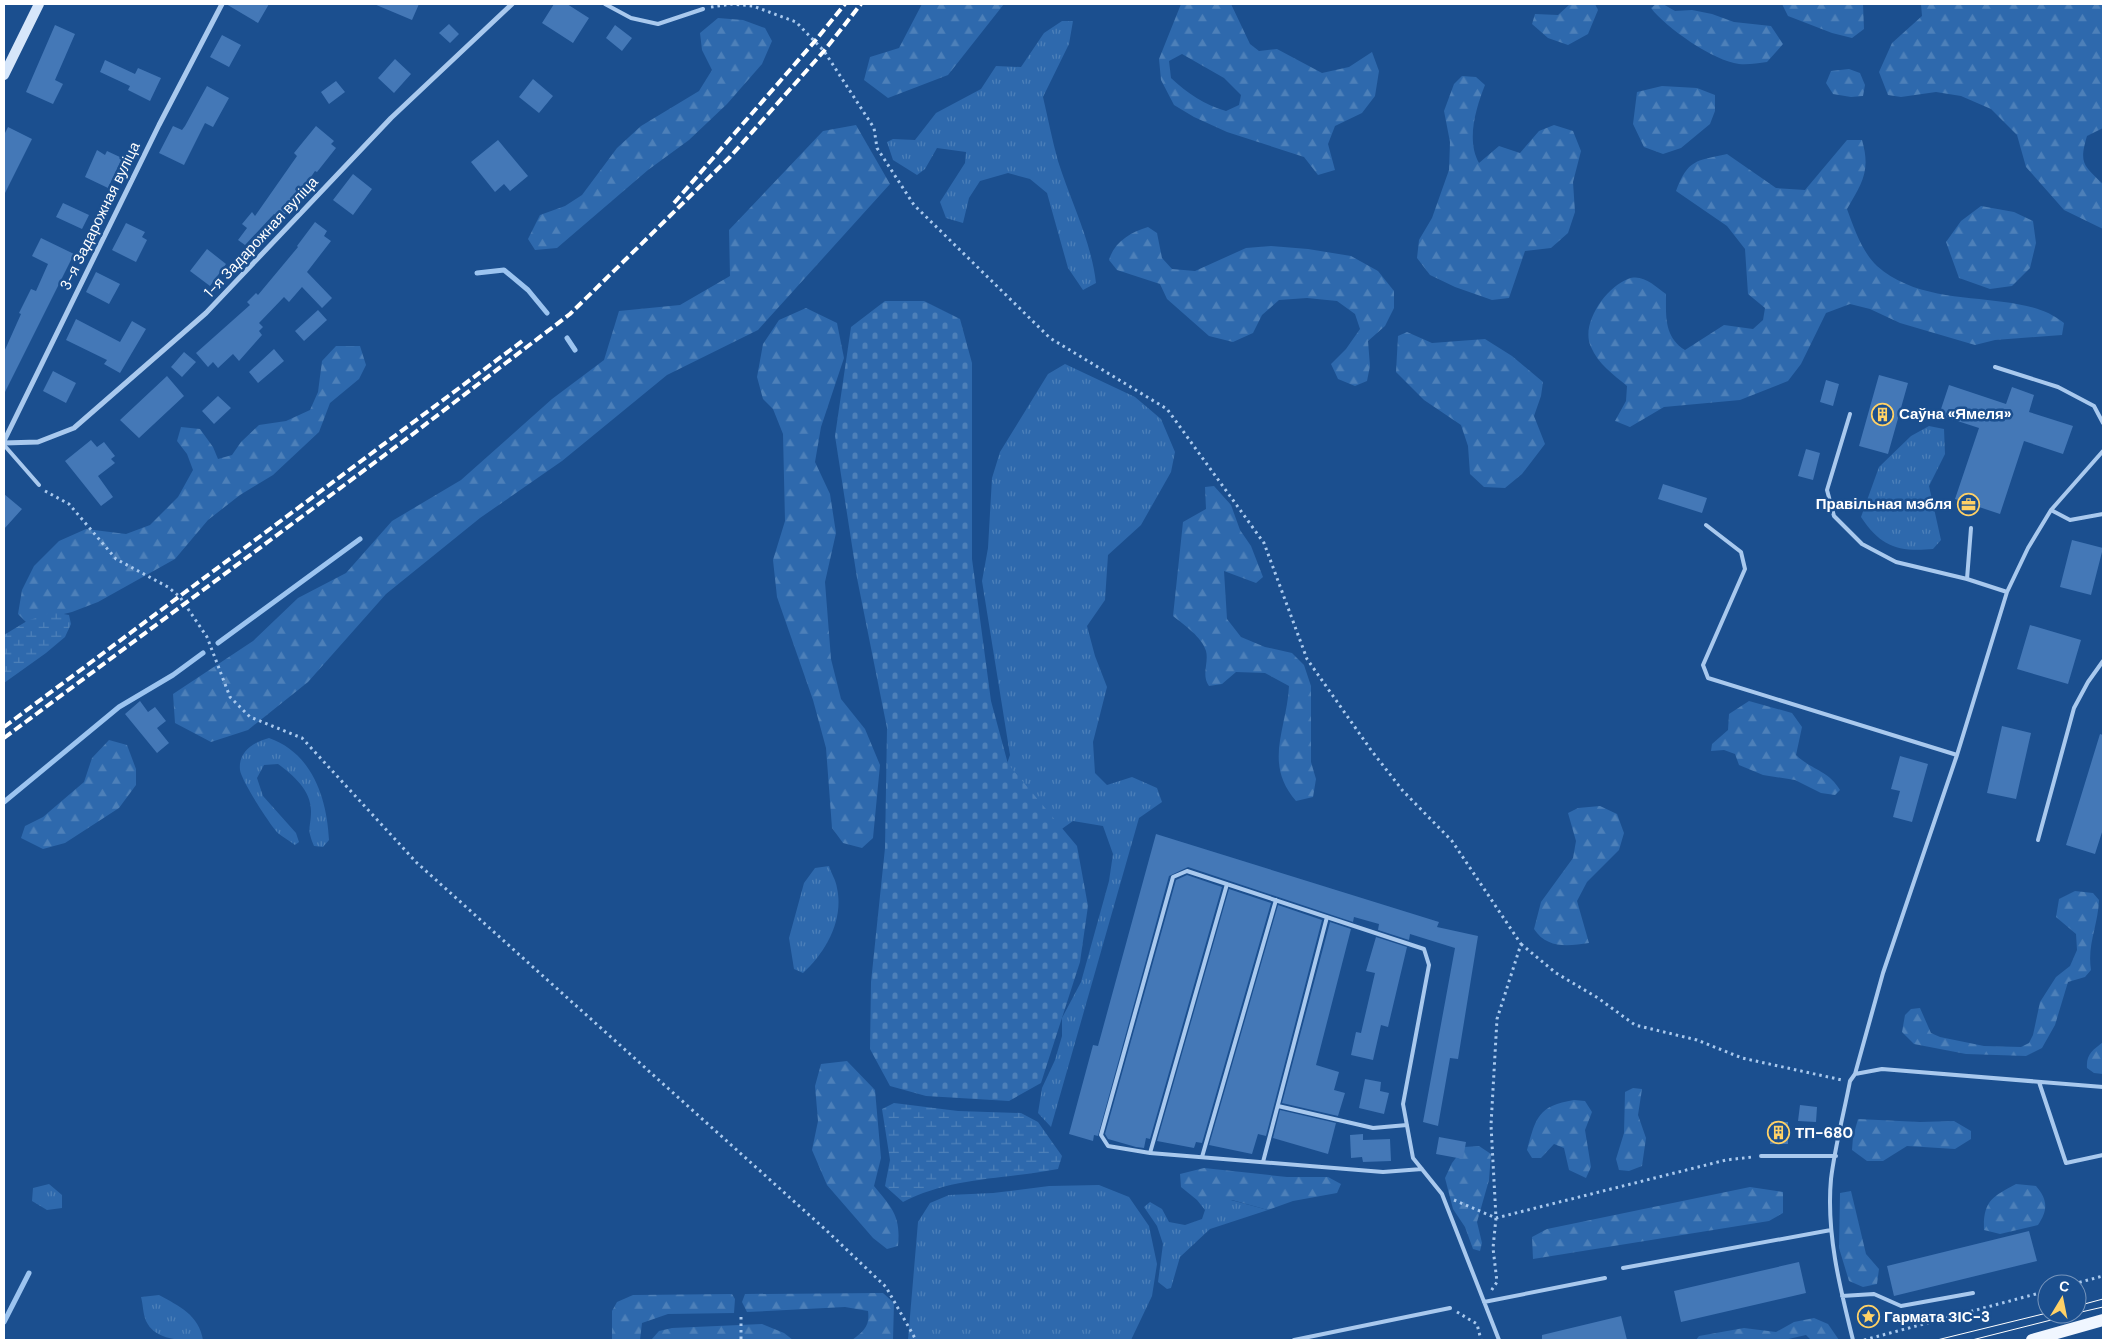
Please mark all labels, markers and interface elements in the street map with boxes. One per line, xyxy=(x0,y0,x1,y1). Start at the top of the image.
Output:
street label: 3-я Задарожная вуліца xyxy=(55,138,145,294)
street label: 1-я Задарожная вуліца xyxy=(200,172,323,302)
building icon: Саўна «Ямеля» xyxy=(1871,402,1895,426)
place label: Саўна «Ямеля» xyxy=(1899,404,2012,424)
office icon: Правільная мэбля xyxy=(1956,492,1980,516)
place label: Правільная мэбля xyxy=(1816,494,1952,514)
building icon: ТП-680 xyxy=(1767,1121,1791,1145)
place label: ТП-680 xyxy=(1795,1123,1853,1143)
north arrow xyxy=(2037,1274,2087,1324)
text: С xyxy=(2058,1276,2071,1296)
place icon: Гармата ЗІС-3 xyxy=(1856,1305,1880,1329)
place label: Гармата ЗІС-3 xyxy=(1884,1307,1990,1327)

